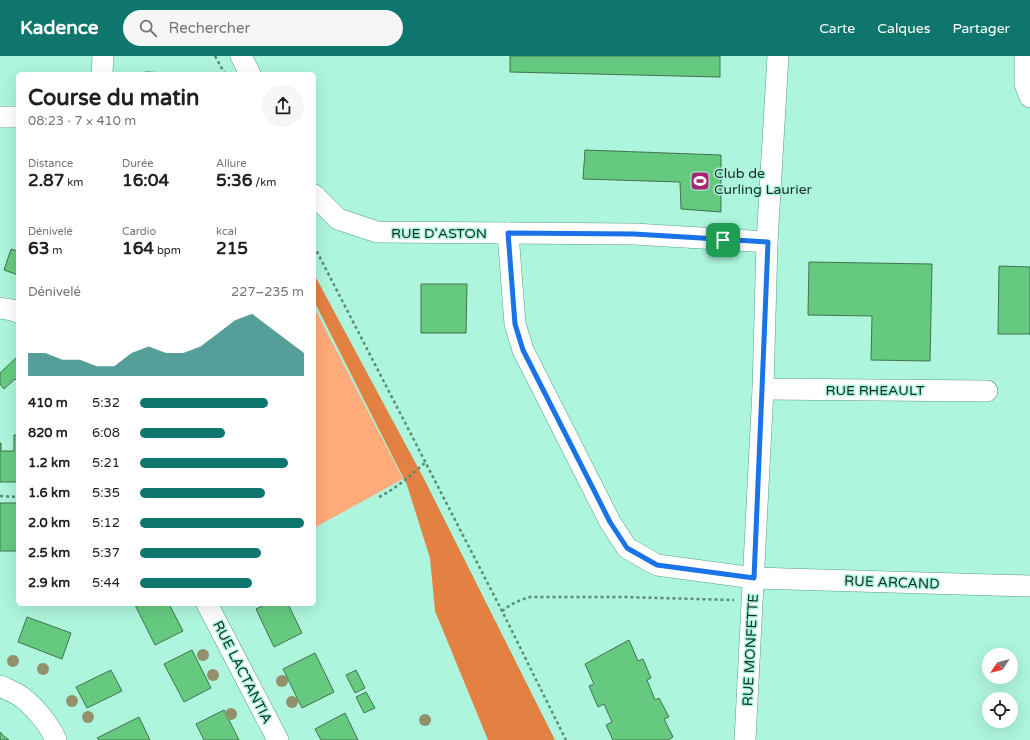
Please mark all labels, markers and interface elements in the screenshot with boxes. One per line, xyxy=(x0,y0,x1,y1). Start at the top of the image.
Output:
search box xyxy=(123,10,403,46)
text: Kadence xyxy=(20,17,99,39)
icon: search xyxy=(137,17,159,39)
text: Rechercher xyxy=(169,19,250,37)
text: Carte xyxy=(819,20,855,37)
text: Calques xyxy=(877,20,930,37)
text: Partager xyxy=(952,20,1010,37)
text: Course du matin xyxy=(28,85,199,111)
button: share xyxy=(262,85,304,127)
text: 08:23 · 7 × 410 m xyxy=(28,113,136,129)
text: Distance xyxy=(28,157,73,170)
text: Durée xyxy=(122,157,153,170)
text: Allure xyxy=(216,157,247,170)
place label: Club de Curling Laurier xyxy=(714,165,813,198)
text: 2.87 xyxy=(28,170,64,191)
text: 16:04 xyxy=(122,170,169,191)
text: 5:36 xyxy=(216,170,252,191)
sports icon: Club de Curling Laurier xyxy=(689,170,711,192)
text: km xyxy=(64,176,83,189)
text: /km xyxy=(252,176,276,189)
pin xyxy=(706,223,740,257)
text: Dénivelé xyxy=(28,225,73,238)
text: Cardio xyxy=(122,225,156,238)
text: kcal xyxy=(216,225,237,238)
street label: RUE D'ASTON xyxy=(391,225,487,242)
icon: arrive xyxy=(712,229,734,251)
text: 63 xyxy=(28,238,49,259)
text: 164 xyxy=(122,238,154,259)
text: 215 xyxy=(216,238,248,259)
text: m xyxy=(49,244,62,257)
text: bpm xyxy=(154,244,181,257)
text: Dénivelé xyxy=(28,284,81,300)
text: 227–235 m xyxy=(231,284,304,300)
street label: RUE RHEAULT xyxy=(825,382,925,399)
text: 410 m xyxy=(28,395,68,411)
text: 5:32 xyxy=(92,395,120,411)
text: 820 m xyxy=(28,425,68,441)
text: 6:08 xyxy=(92,425,120,441)
text: 1.2 km xyxy=(28,455,70,471)
text: 5:21 xyxy=(92,455,120,471)
text: 1.6 km xyxy=(28,485,70,501)
text: 5:35 xyxy=(92,485,120,501)
text: 2.0 km xyxy=(28,515,70,531)
text: 5:12 xyxy=(92,515,120,531)
text: 2.5 km xyxy=(28,545,70,561)
text: 5:37 xyxy=(92,545,120,561)
street label: RUE ARCAND xyxy=(844,572,940,593)
text: 2.9 km xyxy=(28,575,70,591)
text: 5:44 xyxy=(92,575,120,591)
street label: RUE MONFETTE xyxy=(739,593,762,707)
street label: RUE LACTANTIA xyxy=(209,618,276,727)
north arrow xyxy=(982,648,1018,684)
map controls xyxy=(982,648,1018,728)
button: locate xyxy=(982,692,1018,728)

